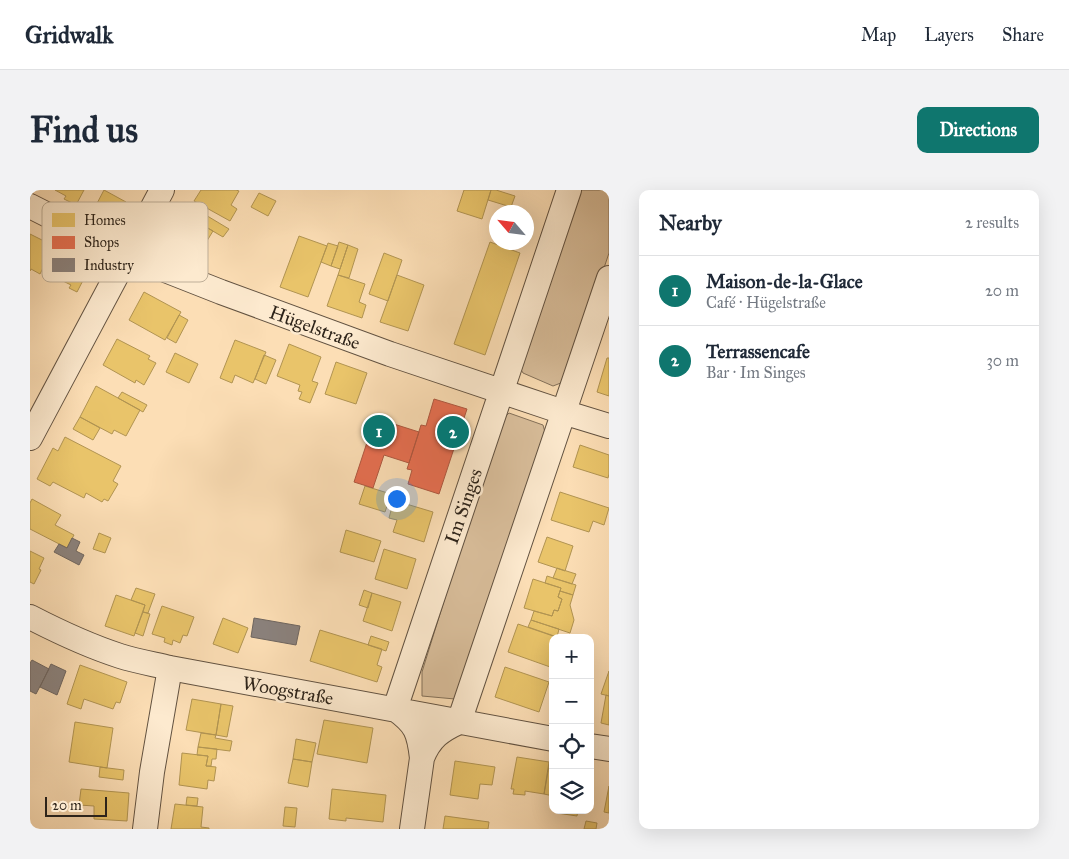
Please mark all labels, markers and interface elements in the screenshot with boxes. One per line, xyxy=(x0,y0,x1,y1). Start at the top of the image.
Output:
text: Gridwalk xyxy=(25,20,113,50)
text: Map xyxy=(861,24,896,46)
text: Layers xyxy=(924,24,974,46)
text: Share xyxy=(1002,24,1044,46)
button: Directions xyxy=(917,107,1039,153)
text: Find us xyxy=(30,109,138,152)
legend xyxy=(42,202,208,282)
north arrow xyxy=(489,205,534,250)
text: Nearby xyxy=(659,210,722,236)
text: Homes xyxy=(84,212,126,229)
text: 2 results xyxy=(965,213,1019,232)
text: Shops xyxy=(84,234,119,251)
text: Industry xyxy=(84,257,134,274)
text: Maison-de-la-Glace xyxy=(706,270,863,293)
text: 1 xyxy=(672,281,678,300)
text: 20 m xyxy=(985,281,1019,300)
text: Café · Hügelstraße xyxy=(706,293,826,312)
street label: Hügelstraße xyxy=(266,300,363,355)
text: Terrassencafe xyxy=(706,340,810,363)
text: 2 xyxy=(671,351,679,370)
text: 30 m xyxy=(986,351,1019,370)
text: Bar · Im Singes xyxy=(706,363,806,382)
pin: 1 xyxy=(363,412,395,450)
pin: 2 xyxy=(437,413,469,451)
street label: Im Singes xyxy=(440,465,488,547)
your location xyxy=(384,486,410,512)
map controls xyxy=(549,634,594,814)
button: + xyxy=(549,634,594,679)
street label: Woogstraße xyxy=(240,671,335,711)
button: − xyxy=(549,679,594,724)
button: locate xyxy=(549,724,594,769)
button: layers xyxy=(549,769,594,814)
scale bar xyxy=(45,794,108,817)
text: 20 m xyxy=(52,797,82,814)

